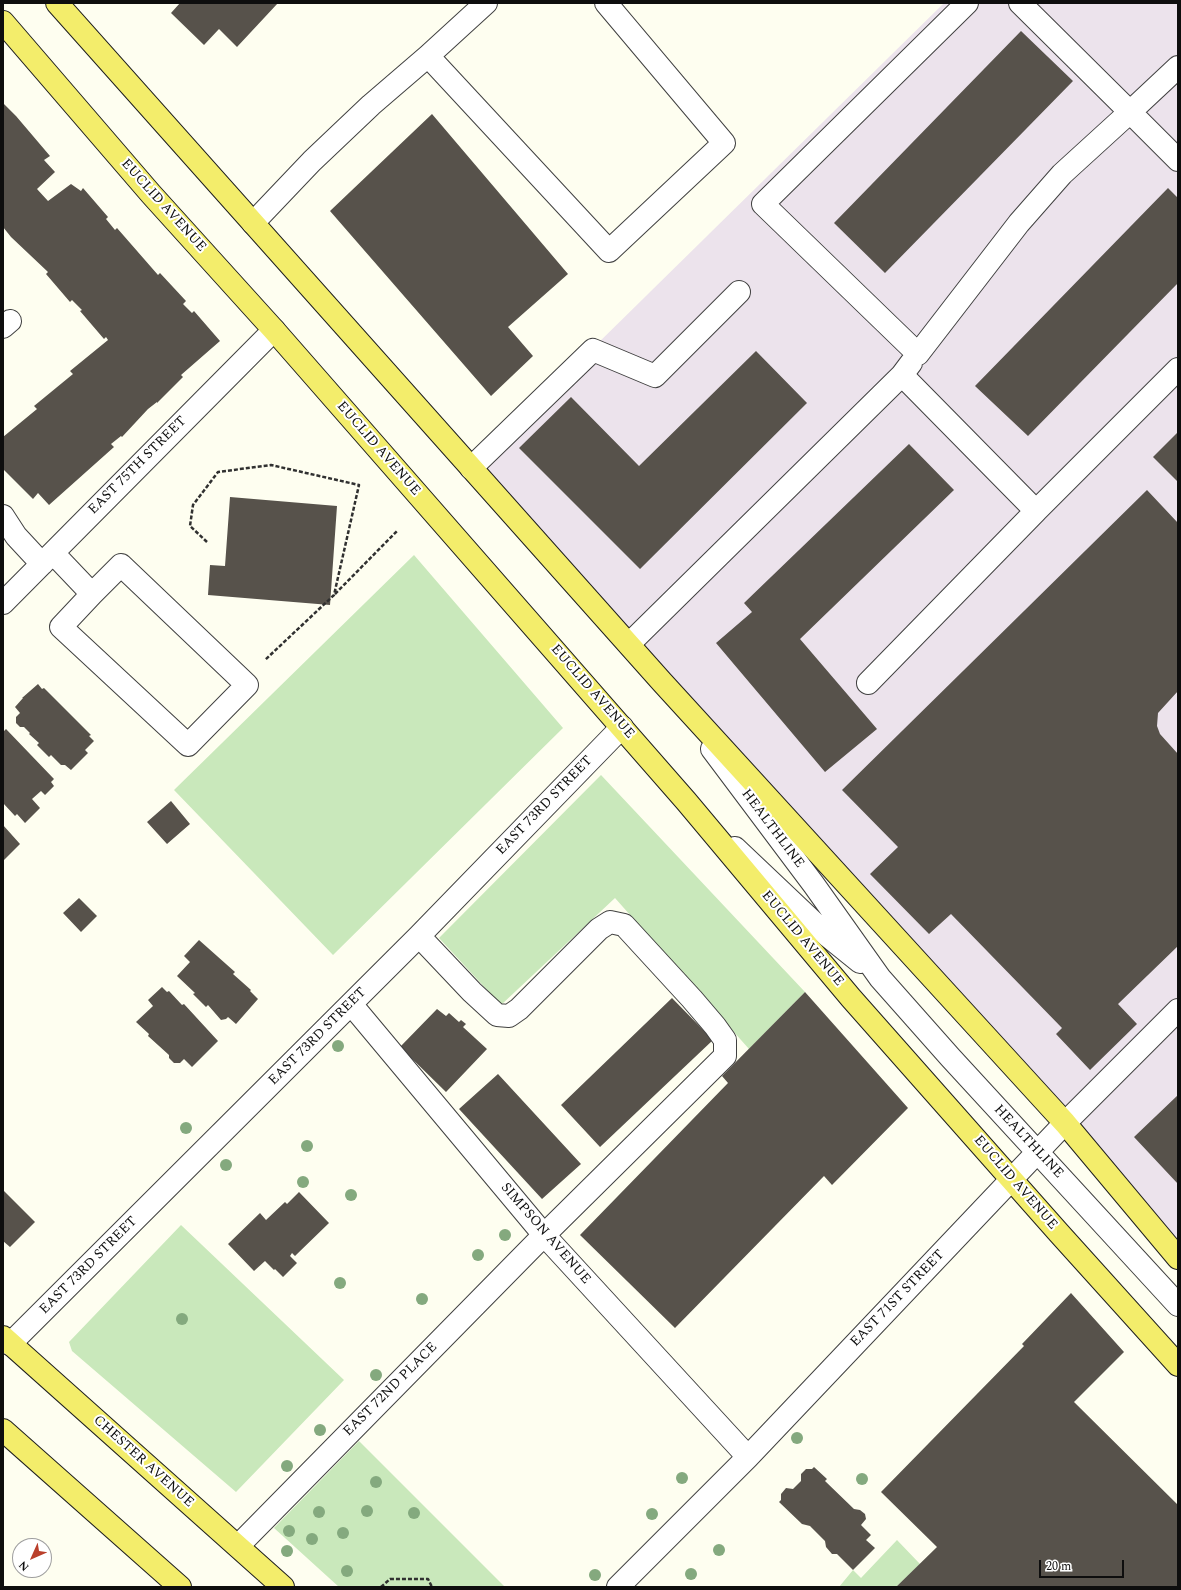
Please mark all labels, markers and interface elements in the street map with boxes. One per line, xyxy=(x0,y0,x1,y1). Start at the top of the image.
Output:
street label: EUCLID AVENUE xyxy=(117,156,209,256)
street label: EUCLID AVENUE xyxy=(333,398,423,500)
street label: EAST 75TH STREET xyxy=(85,413,191,519)
street label: EUCLID AVENUE xyxy=(547,641,637,743)
street label: EAST 73RD STREET xyxy=(493,753,597,859)
street label: HEALTHLINE xyxy=(737,786,807,872)
street label: EUCLID AVENUE xyxy=(757,888,847,990)
street label: EAST 73RD STREET xyxy=(266,985,370,1089)
street label: HEALTHLINE xyxy=(990,1102,1066,1182)
street label: EUCLID AVENUE xyxy=(970,1132,1060,1234)
street label: SIMPSON AVENUE xyxy=(496,1180,594,1288)
street label: EAST 73RD STREET xyxy=(37,1214,141,1318)
street label: EAST 71ST STREET xyxy=(847,1247,949,1351)
street label: EAST 72ND PLACE xyxy=(340,1339,442,1441)
street label: CHESTER AVENUE xyxy=(89,1412,197,1512)
north arrow xyxy=(12,1538,52,1578)
scale bar xyxy=(1041,1552,1126,1578)
text: N xyxy=(15,1557,33,1575)
text: 20 m xyxy=(1046,1557,1071,1576)

